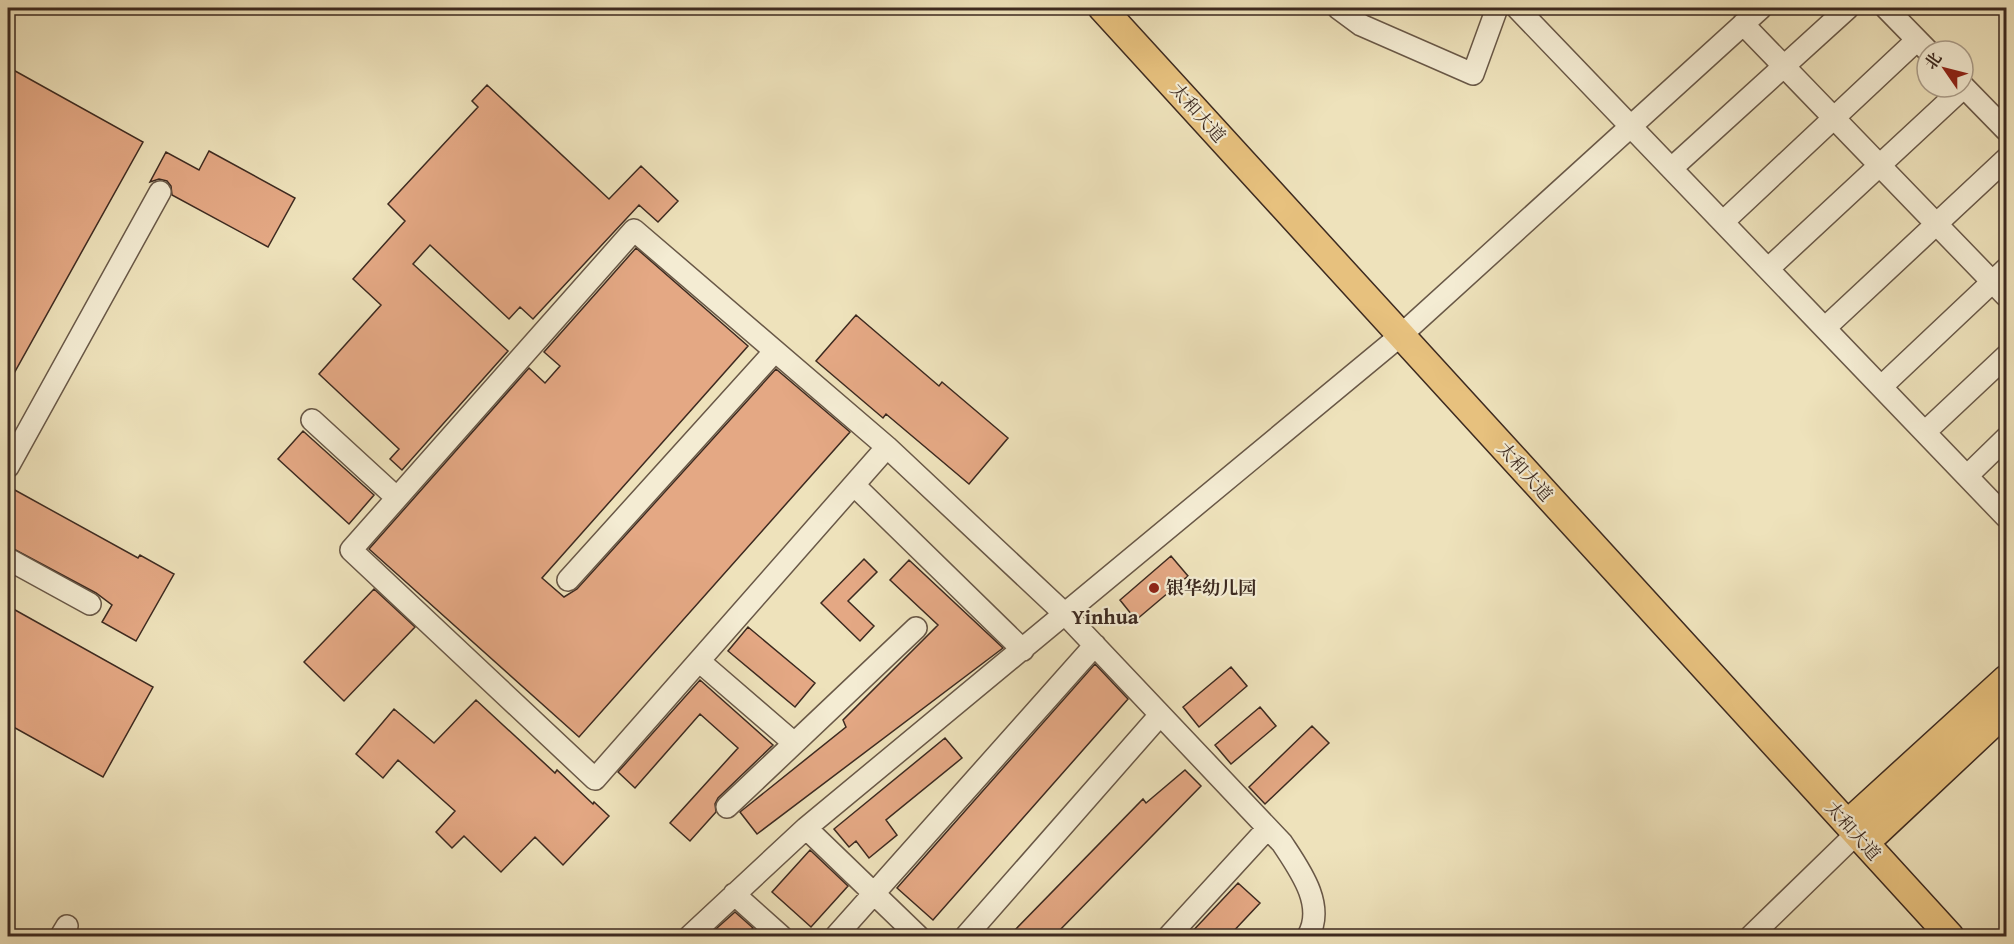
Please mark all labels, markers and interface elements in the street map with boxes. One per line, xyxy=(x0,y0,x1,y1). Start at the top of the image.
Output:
north arrow xyxy=(1915,39,1975,99)
text: 北 xyxy=(1918,47,1947,74)
street label: 太和大道 xyxy=(1164,77,1232,148)
street label: 太和大道 xyxy=(1491,436,1559,507)
place label: 银华幼儿园 xyxy=(1166,574,1256,601)
marker: 银华幼儿园 xyxy=(1147,581,1161,595)
district label: Yinhua xyxy=(1071,601,1139,632)
street label: 太和大道 xyxy=(1819,795,1887,866)

